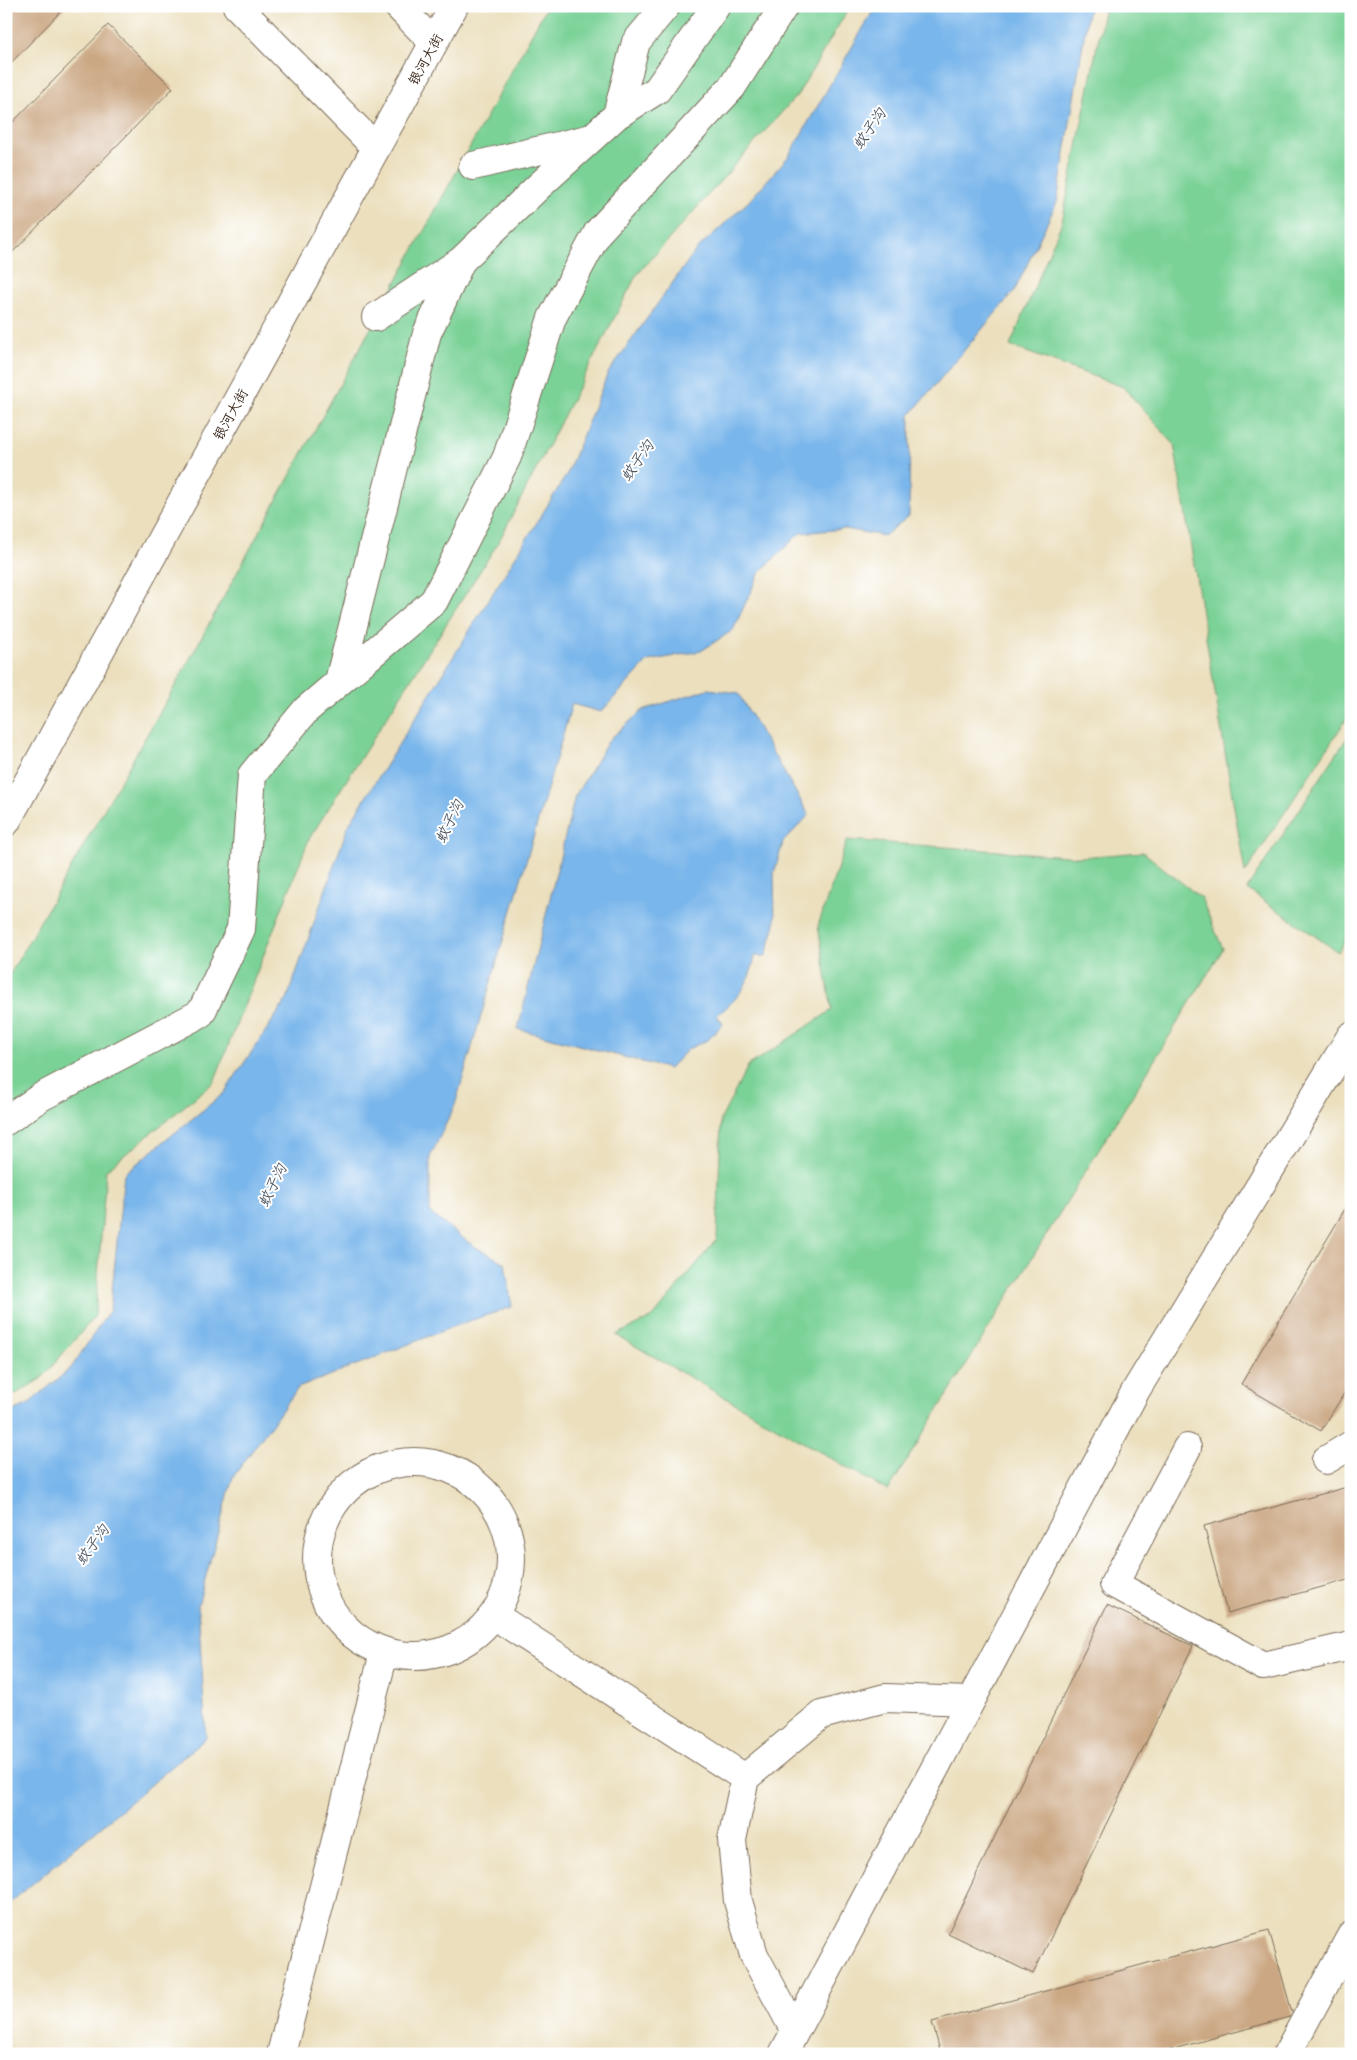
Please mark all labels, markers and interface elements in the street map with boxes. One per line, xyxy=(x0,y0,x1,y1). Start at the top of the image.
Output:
street label: 银河大街 xyxy=(402,29,448,89)
water label: 蚊子沟 xyxy=(846,101,891,153)
street label: 银河大街 xyxy=(207,384,253,444)
water label: 蚊子沟 xyxy=(614,433,659,485)
water label: 蚊子沟 xyxy=(428,794,469,846)
water label: 蚊子沟 xyxy=(251,1158,292,1210)
water label: 蚊子沟 xyxy=(68,1517,115,1569)

